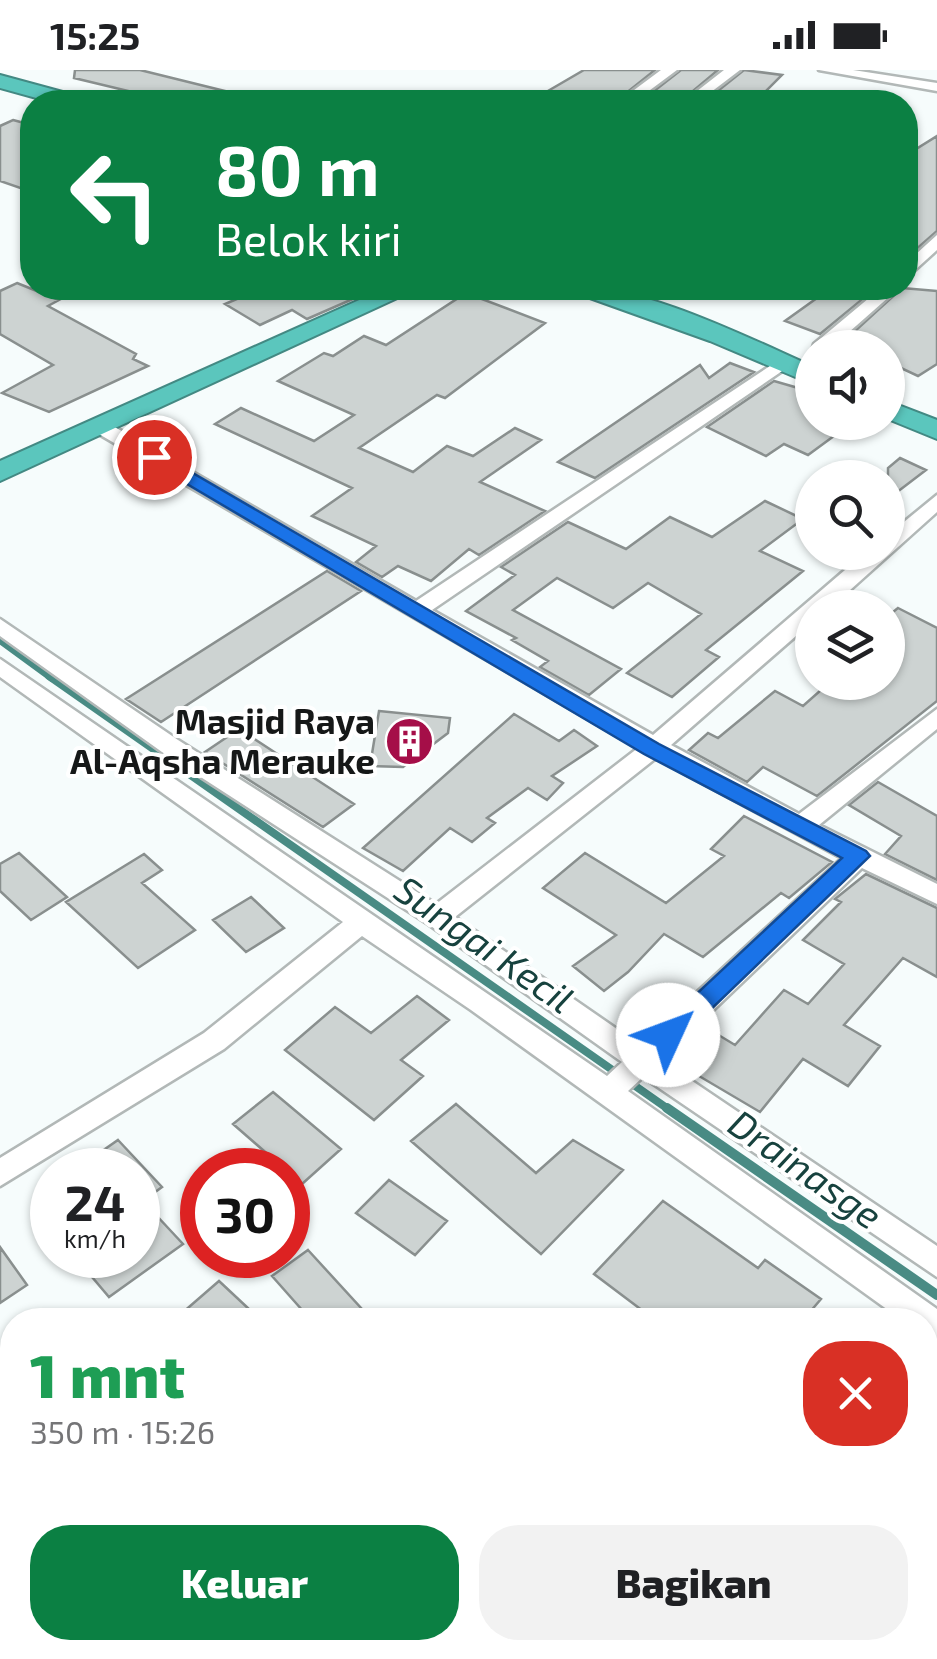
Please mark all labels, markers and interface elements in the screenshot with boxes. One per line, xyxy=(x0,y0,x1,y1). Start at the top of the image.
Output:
text: 15:25 xyxy=(50,12,140,58)
text: 80 m xyxy=(215,126,380,210)
icon: left xyxy=(50,130,180,260)
text: Belok kiri xyxy=(215,211,402,265)
map controls xyxy=(795,330,905,700)
button: sound xyxy=(795,330,905,440)
pin xyxy=(112,415,197,500)
icon: arrive xyxy=(127,430,182,485)
button: search xyxy=(795,460,905,570)
button: layers xyxy=(795,590,905,700)
place label: Masjid Raya Al-Aqsha Merauke xyxy=(70,699,375,781)
building icon: Masjid Raya Al-Aqsha Merauke xyxy=(384,716,436,768)
water label: Sungai Kecil xyxy=(387,865,583,1022)
position arrow xyxy=(616,983,720,1087)
water label: Drainasge xyxy=(721,1099,892,1238)
speed limit sign: 30 xyxy=(180,1148,310,1278)
text: 24 xyxy=(65,1171,125,1231)
text: km/h xyxy=(64,1223,126,1253)
text: 1 mnt xyxy=(30,1338,185,1410)
button: close xyxy=(803,1341,908,1446)
text: 350 m · 15:26 xyxy=(30,1412,215,1450)
button: Keluar xyxy=(30,1525,459,1640)
button: Bagikan xyxy=(479,1525,908,1640)

